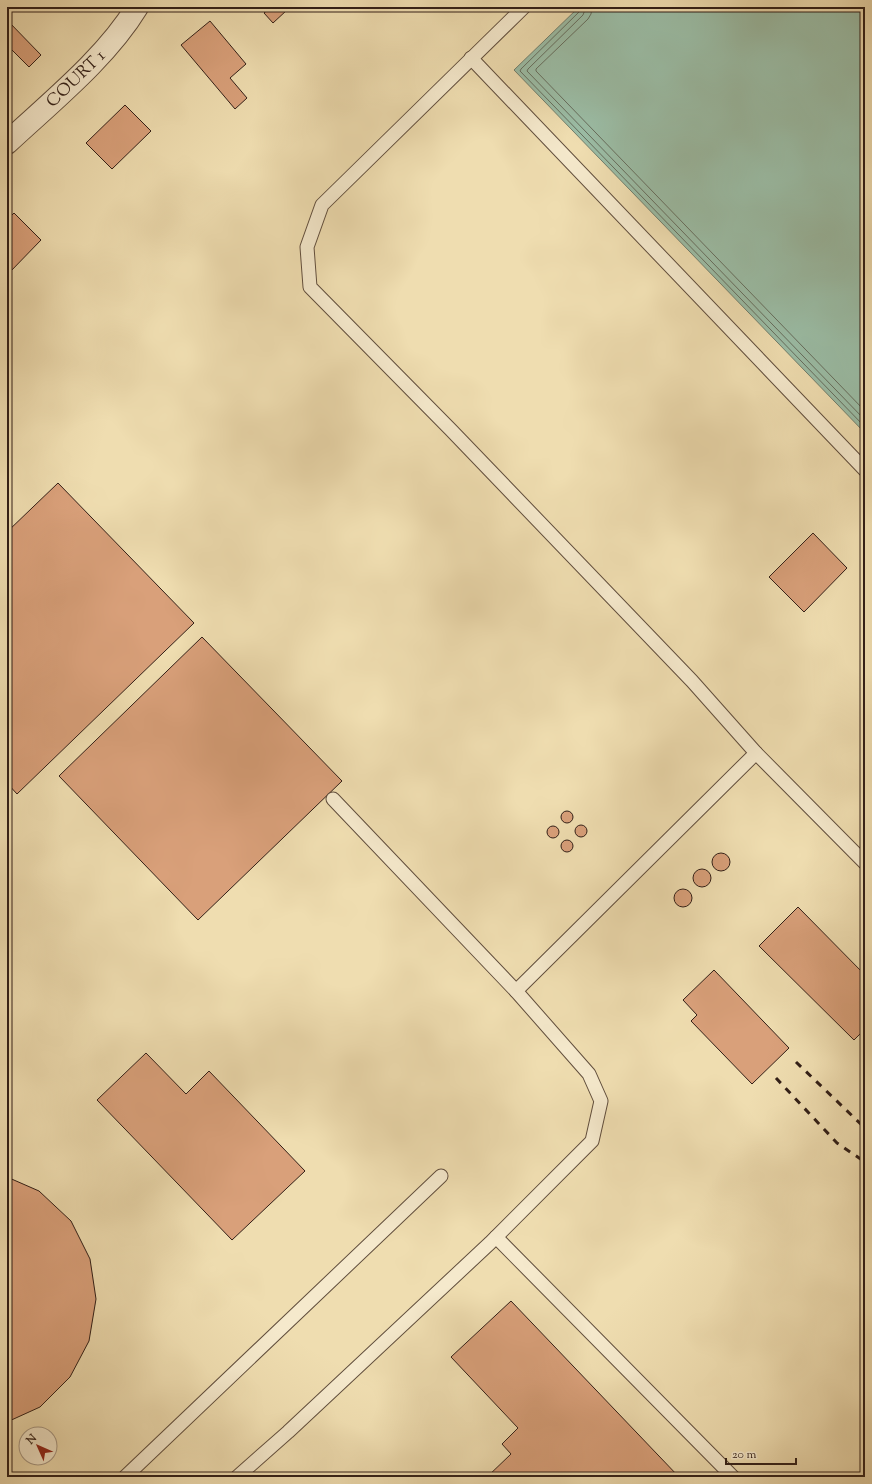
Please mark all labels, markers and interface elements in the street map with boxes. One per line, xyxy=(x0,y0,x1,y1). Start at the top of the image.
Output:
street label: COURT 1 xyxy=(41,45,112,114)
north arrow xyxy=(18,1426,58,1466)
text: N xyxy=(22,1431,41,1449)
scale bar xyxy=(726,1440,796,1466)
text: 20 m xyxy=(732,1446,757,1464)

